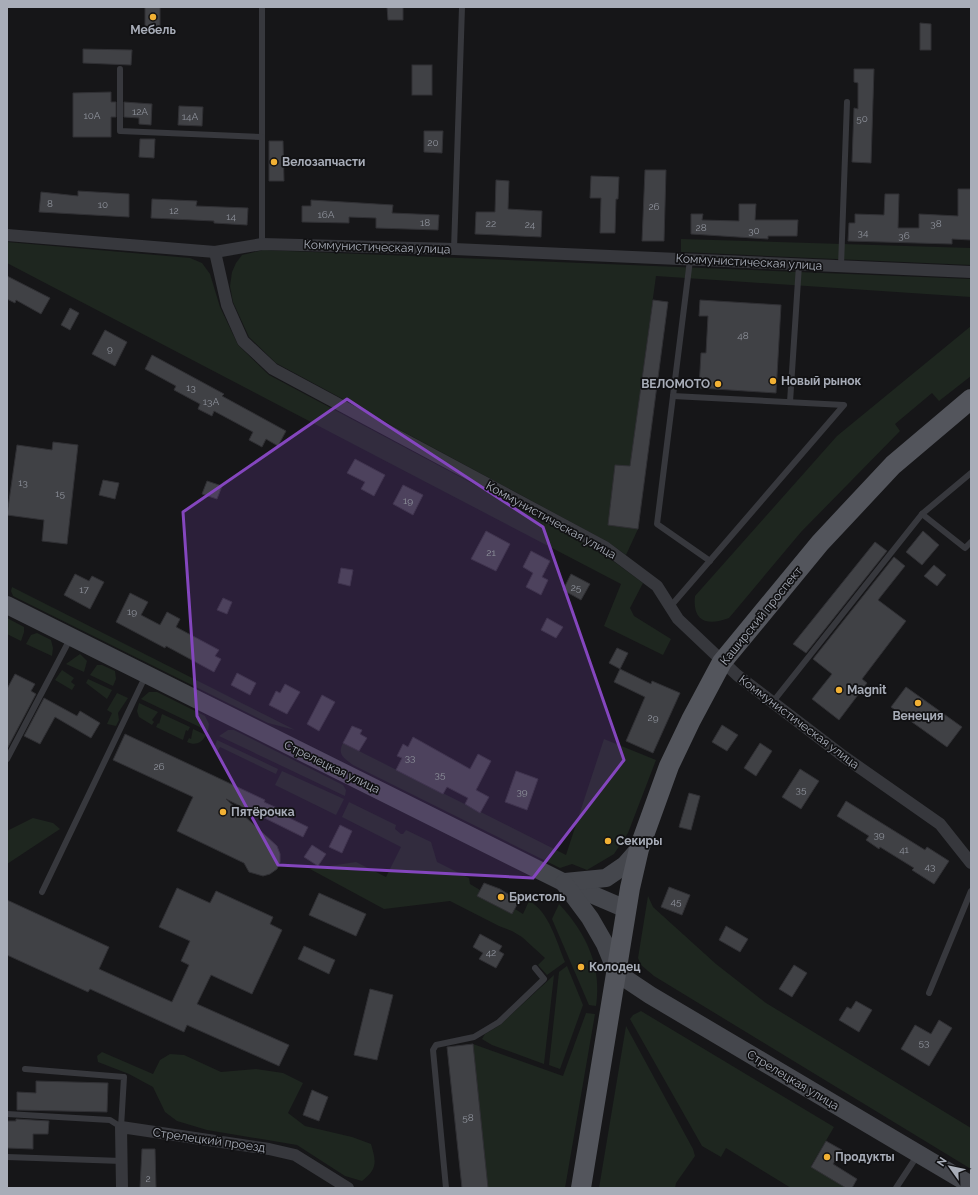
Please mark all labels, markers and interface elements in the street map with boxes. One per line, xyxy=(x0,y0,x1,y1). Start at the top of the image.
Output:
marker: Мебель xyxy=(148,12,158,22)
place label: Мебель xyxy=(130,23,176,37)
house number: 12А xyxy=(132,106,148,117)
house number: 10А xyxy=(84,110,101,121)
house number: 14А xyxy=(182,111,198,122)
house number: 50 xyxy=(856,113,868,124)
house number: 20 xyxy=(427,137,439,148)
place label: Велозапчасти xyxy=(282,155,365,169)
marker: Велозапчасти xyxy=(269,157,279,167)
house number: 8 xyxy=(47,198,53,209)
house number: 10 xyxy=(98,199,108,210)
house number: 26 xyxy=(648,201,660,212)
house number: 12 xyxy=(169,205,179,216)
house number: 16А xyxy=(318,209,335,220)
house number: 14 xyxy=(226,211,236,222)
house number: 18 xyxy=(420,217,430,228)
house number: 22 xyxy=(486,218,496,229)
house number: 38 xyxy=(930,218,942,229)
house number: 24 xyxy=(525,219,536,230)
house number: 28 xyxy=(695,222,707,233)
house number: 30 xyxy=(748,225,760,236)
house number: 34 xyxy=(858,227,869,238)
house number: 36 xyxy=(898,230,910,241)
street label: Коммунистическая улица xyxy=(303,237,451,257)
street label: Коммунистическая улица xyxy=(675,251,823,273)
house number: 48 xyxy=(737,330,749,341)
house number: 9 xyxy=(107,343,113,354)
place label: Новый рынок xyxy=(781,374,861,388)
marker: Новый рынок xyxy=(768,376,778,386)
place label: ВЕЛОМОТО xyxy=(641,377,710,391)
marker: ВЕЛОМОТО xyxy=(713,379,723,389)
house number: 13 xyxy=(186,382,196,393)
house number: 13А xyxy=(203,396,219,407)
house number: 13 xyxy=(18,477,28,488)
street label: Коммунистическая улица xyxy=(483,478,619,562)
house number: 15 xyxy=(55,488,65,499)
house number: 19 xyxy=(403,495,413,506)
house number: 21 xyxy=(486,547,496,558)
street label: Каширский проспект xyxy=(717,564,805,668)
house number: 25 xyxy=(571,582,582,593)
house number: 17 xyxy=(79,584,89,595)
house number: 19 xyxy=(127,606,137,617)
street label: Коммунистическая улица xyxy=(736,672,862,772)
place label: Magnit xyxy=(847,683,887,697)
marker: Magnit xyxy=(834,685,844,695)
marker: Венеция xyxy=(913,698,923,708)
place label: Венеция xyxy=(892,709,944,723)
house number: 29 xyxy=(647,712,659,723)
street label: Стрелецкая улица xyxy=(282,738,382,796)
house number: 33 xyxy=(405,752,415,763)
house number: 26 xyxy=(153,761,165,772)
house number: 35 xyxy=(435,769,446,780)
house number: 35 xyxy=(796,784,807,795)
house number: 39 xyxy=(516,786,528,797)
place label: Пятёрочка xyxy=(231,805,295,819)
marker: Пятёрочка xyxy=(218,807,228,817)
house number: 39 xyxy=(873,829,885,840)
place label: Секиры xyxy=(616,834,662,848)
marker: Секиры xyxy=(603,836,613,846)
house number: 41 xyxy=(899,844,910,855)
house number: 43 xyxy=(925,861,935,872)
place label: Бристоль xyxy=(509,890,566,904)
marker: Бристоль xyxy=(496,892,506,902)
house number: 45 xyxy=(671,896,682,907)
house number: 42 xyxy=(486,947,496,958)
place label: Колодец xyxy=(589,960,641,974)
marker: Колодец xyxy=(576,962,586,972)
house number: 53 xyxy=(919,1037,929,1048)
street label: Стрелецкая улица xyxy=(744,1047,842,1113)
house number: 58 xyxy=(462,1112,474,1123)
street label: Стрелецкий проезд xyxy=(152,1125,266,1155)
north arrow xyxy=(930,1147,970,1187)
place label: Продукты xyxy=(835,1150,895,1164)
marker: Продукты xyxy=(822,1152,832,1162)
text: N xyxy=(934,1155,950,1169)
house number: 2 xyxy=(145,1173,151,1184)

